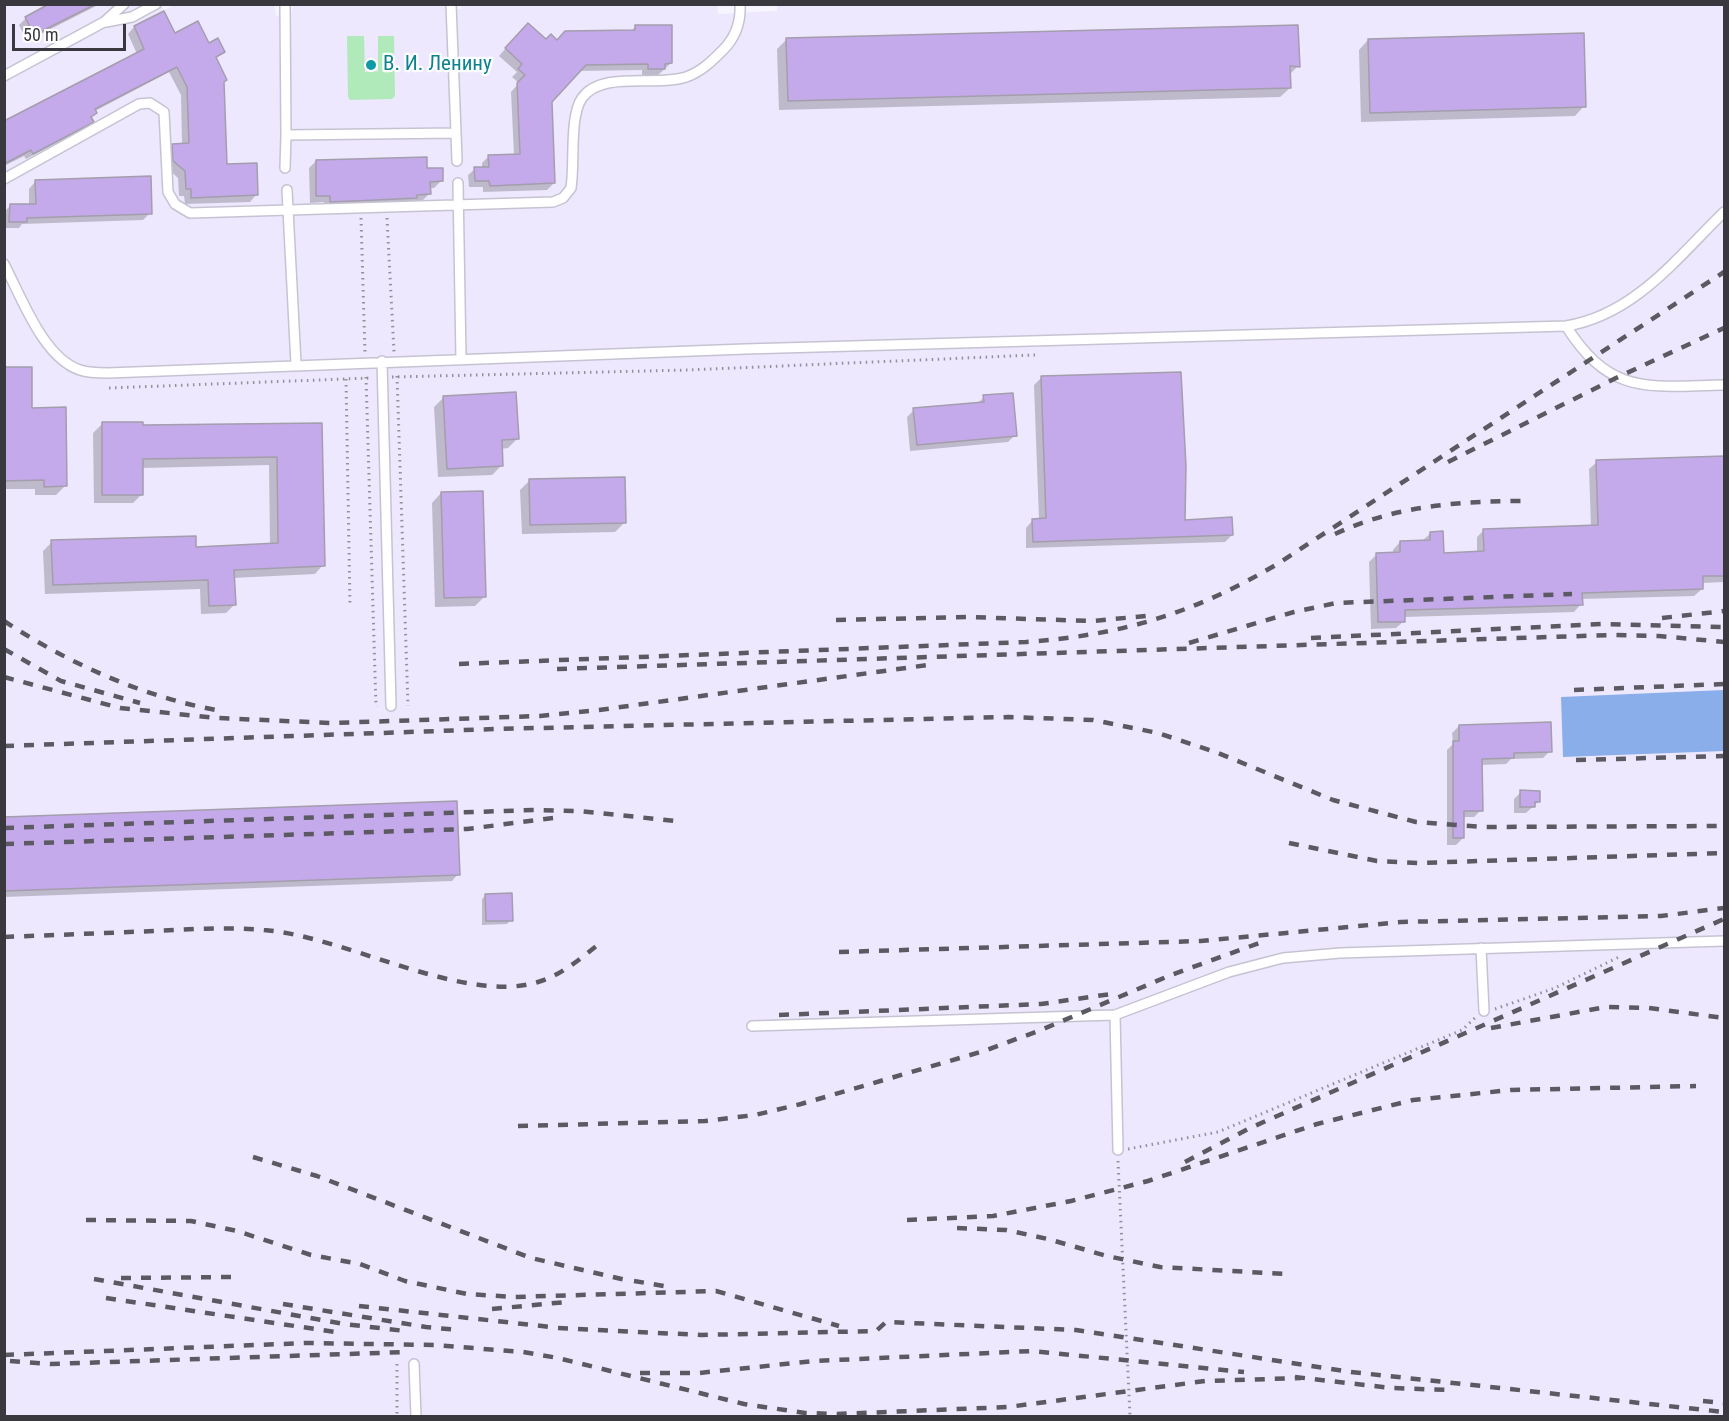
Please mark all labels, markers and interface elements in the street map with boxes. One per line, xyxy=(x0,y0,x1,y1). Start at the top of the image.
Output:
scale bar xyxy=(15,12,129,50)
text: 50 m xyxy=(23,24,58,45)
place label: В. И. Ленину xyxy=(383,52,492,78)
marker: В. И. Ленину xyxy=(364,58,378,72)

